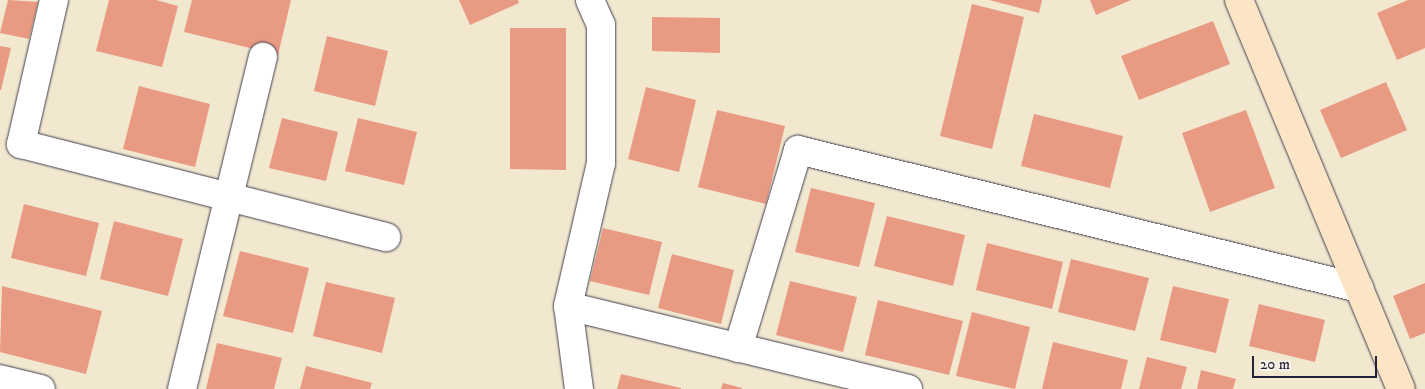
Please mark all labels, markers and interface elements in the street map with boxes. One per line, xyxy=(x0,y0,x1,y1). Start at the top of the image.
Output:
scale bar xyxy=(1255,346,1380,378)
text: 20 m xyxy=(1260,355,1290,374)

